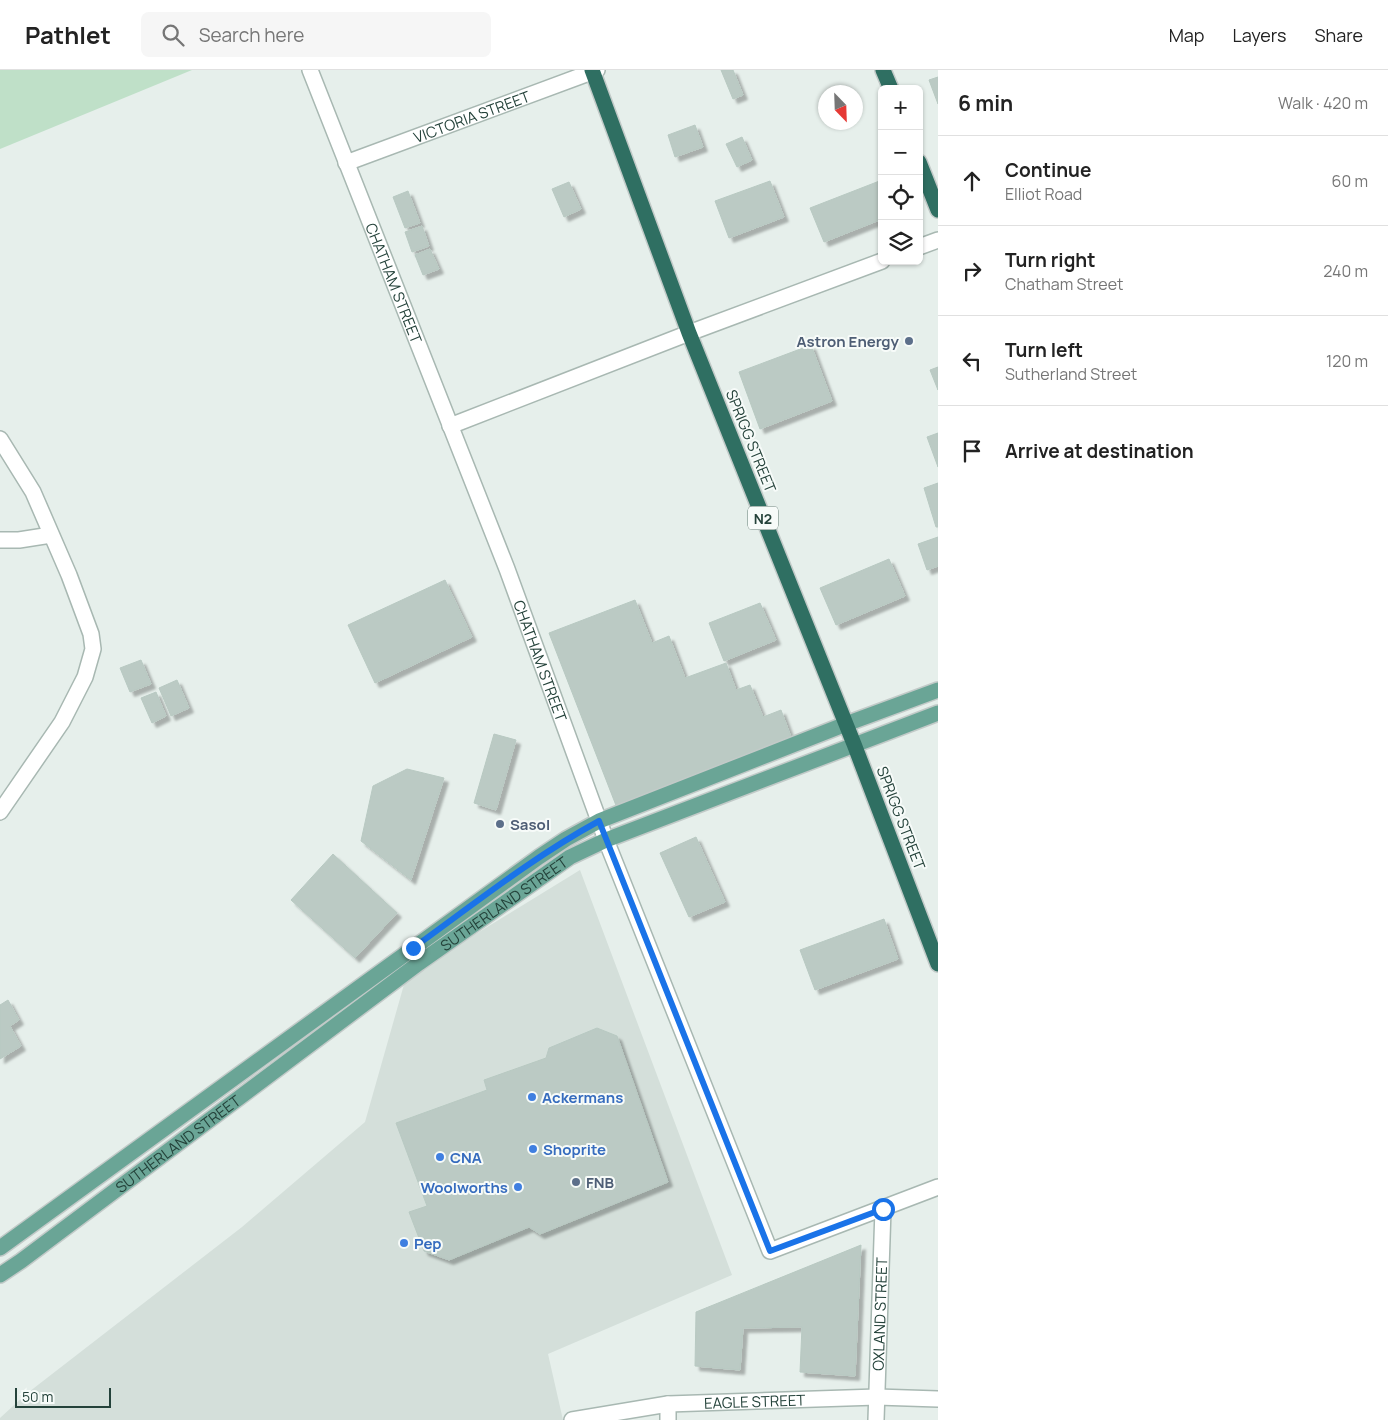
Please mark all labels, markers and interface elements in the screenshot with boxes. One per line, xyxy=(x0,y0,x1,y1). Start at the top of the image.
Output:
search box xyxy=(141,12,491,57)
text: Pathlet xyxy=(25,18,111,51)
icon: search xyxy=(159,21,187,49)
text: Search here xyxy=(199,22,304,48)
text: Map xyxy=(1169,23,1204,47)
text: Layers xyxy=(1232,23,1286,47)
text: Share xyxy=(1314,23,1363,47)
street label: VICTORIA STREET xyxy=(411,85,533,148)
north arrow xyxy=(818,85,863,130)
map controls xyxy=(878,85,923,265)
button: + xyxy=(878,85,923,130)
text: 6 min xyxy=(958,89,1013,117)
text: Walk · 420 m xyxy=(1278,92,1368,114)
button: − xyxy=(878,130,923,175)
text: Continue xyxy=(1005,157,1091,183)
icon: ahead xyxy=(958,167,986,195)
text: 60 m xyxy=(1332,170,1368,192)
button: locate xyxy=(878,175,923,220)
text: Elliot Road xyxy=(1005,183,1082,205)
street label: CHATHAM STREET xyxy=(361,220,427,346)
button: layers xyxy=(878,220,923,265)
text: Turn right xyxy=(1005,247,1095,273)
icon: right xyxy=(958,257,986,285)
text: 240 m xyxy=(1323,260,1368,282)
text: Chatham Street xyxy=(1005,273,1123,295)
place label: Astron Energy xyxy=(796,331,900,352)
marker: Astron Energy xyxy=(903,335,915,347)
text: Turn left xyxy=(1005,337,1083,363)
icon: left xyxy=(958,347,986,375)
text: 120 m xyxy=(1326,350,1368,372)
text: Sutherland Street xyxy=(1005,363,1137,385)
street label: SPRIGG STREET xyxy=(721,386,781,496)
icon: arrive xyxy=(958,437,986,465)
text: Arrive at destination xyxy=(1005,438,1194,464)
road number: N2 xyxy=(748,506,778,529)
street label: CHATHAM STREET xyxy=(509,597,572,724)
street label: SPRIGG STREET xyxy=(872,763,930,873)
place label: Sasol xyxy=(510,814,550,835)
marker: Sasol xyxy=(494,818,506,830)
street label: SUTHERLAND STREET xyxy=(436,851,572,956)
route end xyxy=(402,937,425,960)
place label: Ackermans xyxy=(542,1087,623,1108)
street label: SUTHERLAND STREET xyxy=(111,1090,245,1197)
marker: Ackermans xyxy=(526,1091,538,1103)
place label: Shoprite xyxy=(543,1139,606,1160)
marker: Shoprite xyxy=(527,1143,539,1155)
place label: CNA xyxy=(450,1147,482,1168)
marker: CNA xyxy=(434,1151,446,1163)
place label: FNB xyxy=(586,1172,615,1193)
marker: FNB xyxy=(570,1176,582,1188)
place label: Woolworths xyxy=(421,1177,508,1198)
marker: Woolworths xyxy=(512,1181,524,1193)
route start xyxy=(872,1198,895,1221)
place label: Pep xyxy=(414,1233,442,1254)
marker: Pep xyxy=(398,1237,410,1249)
street label: OXLAND STREET xyxy=(867,1257,892,1371)
scale bar xyxy=(15,1385,111,1408)
text: 50 m xyxy=(22,1387,53,1406)
street label: EAGLE STREET xyxy=(704,1389,806,1413)

